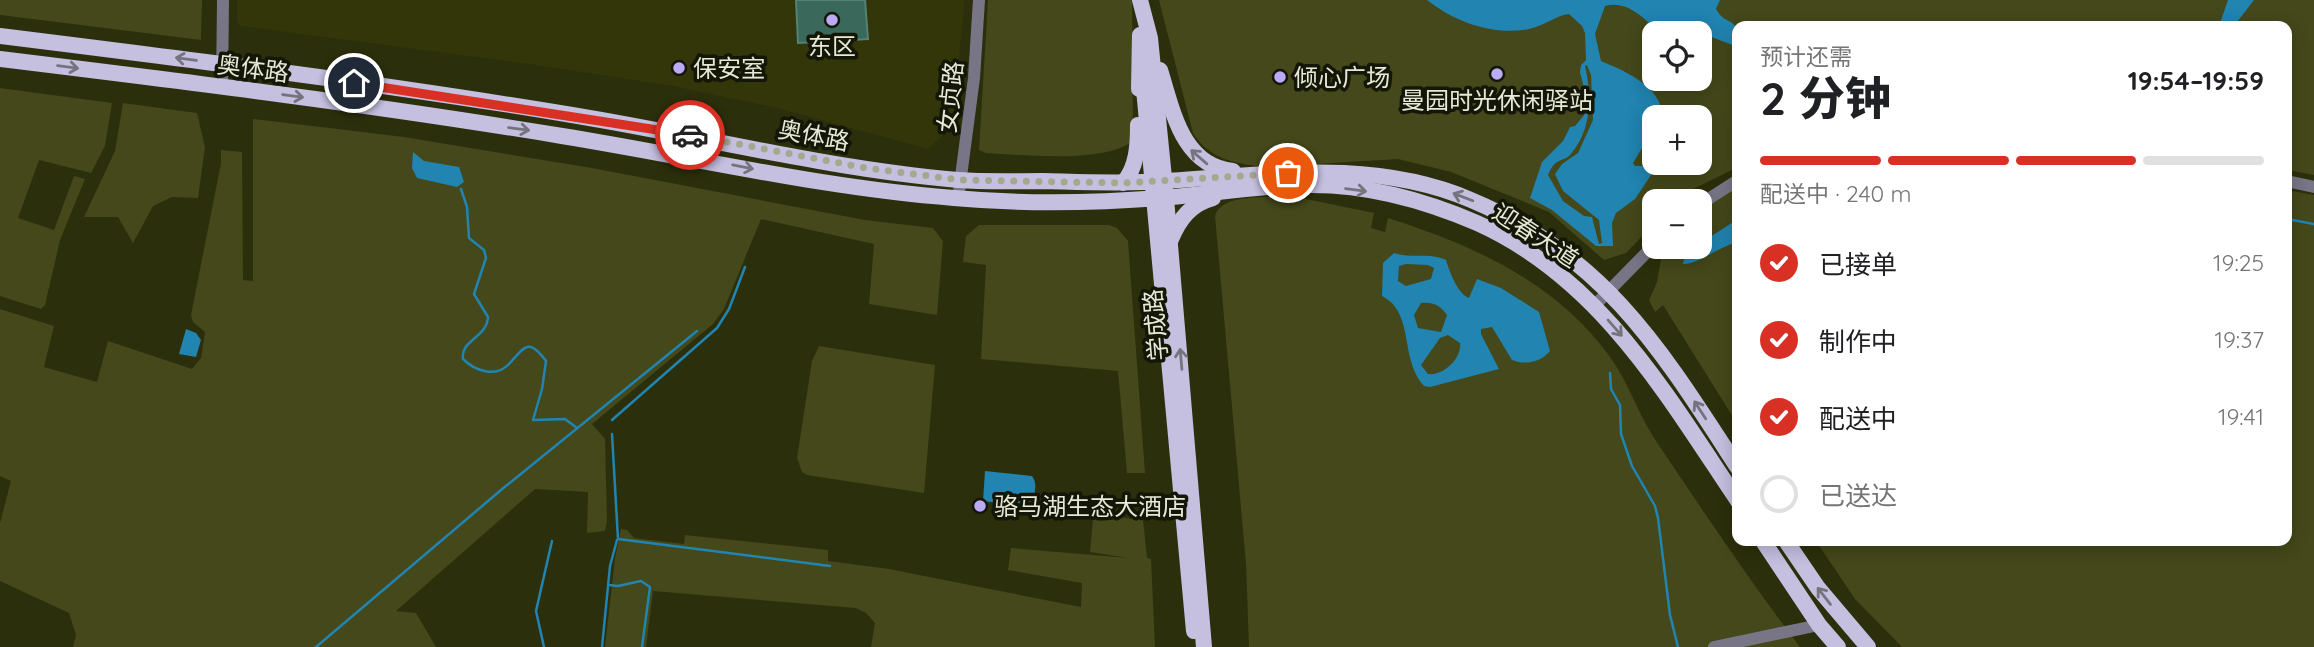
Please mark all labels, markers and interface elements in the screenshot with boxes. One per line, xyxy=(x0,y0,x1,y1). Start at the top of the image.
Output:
marker: 东区 xyxy=(824,12,840,28)
map controls xyxy=(1642,21,1712,259)
button: locate xyxy=(1642,21,1712,91)
place label: 东区 xyxy=(808,31,856,61)
text: 预计还需 xyxy=(1760,42,1852,71)
street label: 奥体路 xyxy=(215,49,291,87)
one-way arrow xyxy=(176,53,198,66)
pin xyxy=(324,53,384,113)
place label: 保安室 xyxy=(693,53,765,83)
marker: 保安室 xyxy=(671,60,687,76)
street label: 女贞路 xyxy=(931,60,969,134)
one-way arrow xyxy=(56,61,79,74)
place label: 倾心广场 xyxy=(1294,62,1390,92)
icon: home xyxy=(335,64,373,102)
text: 19:54–19:59 xyxy=(2128,64,2264,97)
marker: 曼园时光休闲驿站 xyxy=(1489,66,1505,82)
marker: 倾心广场 xyxy=(1272,69,1288,85)
text: 2 分钟 xyxy=(1760,69,1891,127)
place label: 曼园时光休闲驿站 xyxy=(1401,85,1593,115)
one-way arrow xyxy=(282,90,304,103)
courier xyxy=(655,100,725,170)
button: + xyxy=(1642,105,1712,175)
street label: 奥体路 xyxy=(776,113,852,157)
icon: car xyxy=(671,116,709,154)
one-way arrow xyxy=(507,123,529,136)
pin xyxy=(1258,143,1318,203)
one-way arrow xyxy=(1190,149,1208,165)
icon: bag xyxy=(1269,154,1307,192)
one-way arrow xyxy=(731,161,754,174)
text: 配送中 · 240 m xyxy=(1760,179,1912,208)
one-way arrow xyxy=(1344,184,1367,197)
button: − xyxy=(1642,189,1712,259)
one-way arrow xyxy=(1453,190,1475,202)
street label: 迎春大道 xyxy=(1488,196,1584,274)
icon: check xyxy=(1760,244,1798,282)
text: 已接单 xyxy=(1819,248,1897,281)
text: 19:25 xyxy=(2213,248,2264,277)
street label: 学成路 xyxy=(1137,288,1173,362)
one-way arrow xyxy=(1607,319,1623,337)
icon: check xyxy=(1760,321,1798,359)
text: 制作中 xyxy=(1819,325,1897,358)
text: 19:37 xyxy=(2215,325,2264,354)
one-way arrow xyxy=(1174,348,1187,371)
icon: check xyxy=(1760,398,1798,436)
one-way arrow xyxy=(1693,401,1707,421)
text: 配送中 xyxy=(1819,402,1897,435)
text: 19:41 xyxy=(2218,402,2264,431)
text: 已送达 xyxy=(1819,479,1897,512)
place label: 骆马湖生态大酒店 xyxy=(994,491,1186,521)
marker: 骆马湖生态大酒店 xyxy=(972,498,988,514)
one-way arrow xyxy=(1817,587,1832,606)

